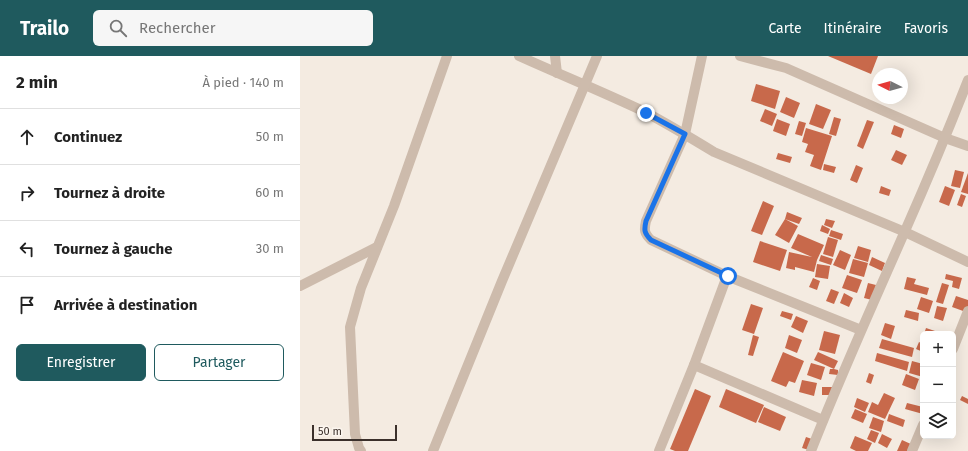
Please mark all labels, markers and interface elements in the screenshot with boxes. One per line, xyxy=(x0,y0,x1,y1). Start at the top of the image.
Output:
search box xyxy=(93,10,373,46)
text: Trailo xyxy=(20,17,69,40)
icon: search xyxy=(107,17,129,39)
text: Rechercher xyxy=(139,19,216,37)
text: Carte xyxy=(768,20,802,37)
text: Itinéraire xyxy=(824,20,882,37)
text: Favoris xyxy=(904,20,948,37)
north arrow xyxy=(872,68,908,104)
text: 2 min xyxy=(16,72,58,93)
text: À pied · 140 m xyxy=(202,75,284,90)
route end xyxy=(637,104,655,122)
icon: ahead xyxy=(16,126,38,148)
text: Continuez xyxy=(54,128,122,146)
text: 50 m xyxy=(256,129,284,144)
icon: right xyxy=(16,182,38,204)
text: Tournez à droite xyxy=(54,184,165,202)
text: 60 m xyxy=(255,185,284,200)
icon: left xyxy=(16,238,38,260)
text: Tournez à gauche xyxy=(54,240,173,258)
text: 30 m xyxy=(256,241,284,256)
route start xyxy=(719,267,737,285)
icon: arrive xyxy=(16,294,38,316)
text: Arrivée à destination xyxy=(54,296,197,314)
map controls xyxy=(920,331,956,439)
button: + xyxy=(920,331,956,367)
button: Enregistrer xyxy=(16,344,146,381)
button: Partager xyxy=(154,344,284,381)
button: − xyxy=(920,367,956,403)
button: layers xyxy=(920,403,956,439)
scale bar xyxy=(312,423,397,442)
text: 50 m xyxy=(318,425,342,438)

